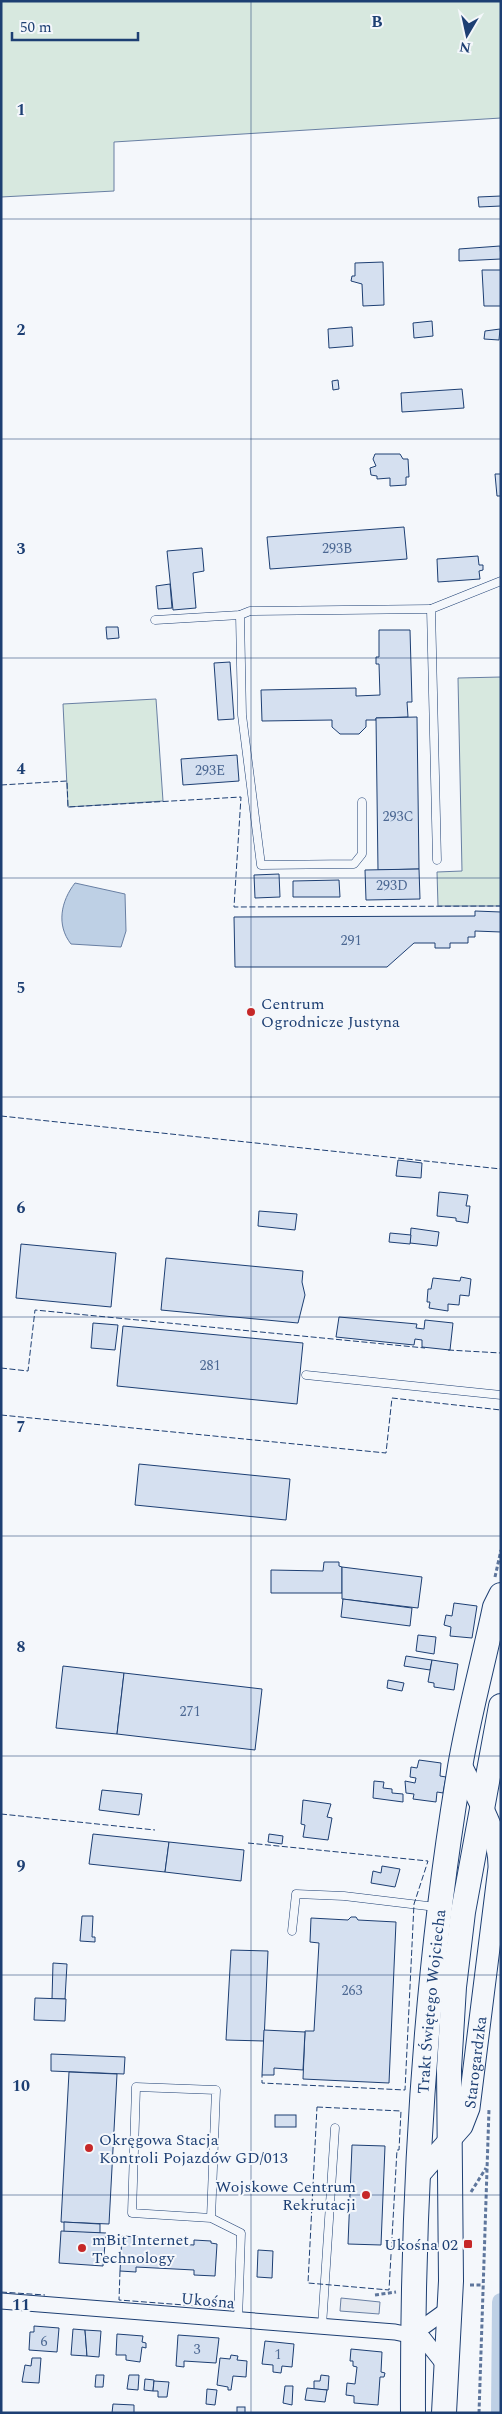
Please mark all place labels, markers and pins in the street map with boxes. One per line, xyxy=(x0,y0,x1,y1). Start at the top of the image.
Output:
place label: Centrum Ogrodnicze Justyna xyxy=(261,992,400,1034)
marker: Centrum Ogrodnicze Justyna xyxy=(245,1006,257,1018)
place label: Okręgowa Stacja Kontroli Pojazdów GD/013 xyxy=(99,2128,288,2170)
marker: Okręgowa Stacja Kontroli Pojazdów GD/013 xyxy=(83,2142,95,2154)
place label: Wojskowe Centrum Rekrutacji xyxy=(215,2175,356,2217)
marker: Wojskowe Centrum Rekrutacji xyxy=(360,2189,372,2201)
place label: mBit Internet Technology xyxy=(92,2228,189,2270)
place label: Ukośna 02 xyxy=(384,2233,458,2257)
marker: Ukośna 02 xyxy=(462,2238,474,2250)
marker: mBit Internet Technology xyxy=(76,2242,88,2254)

